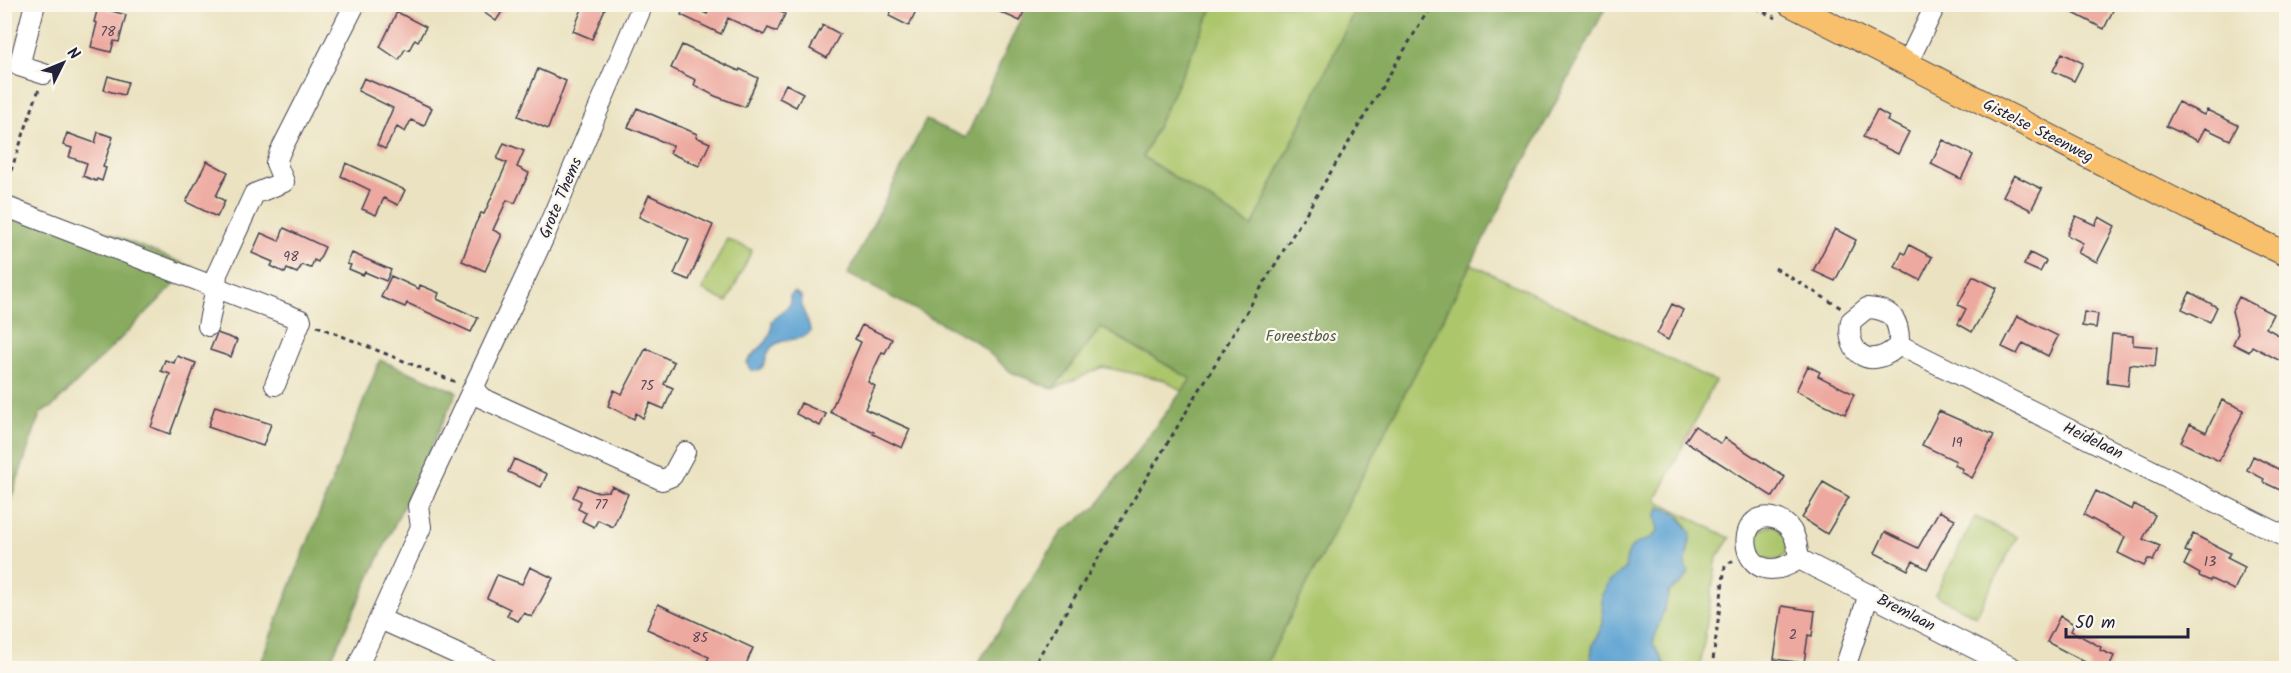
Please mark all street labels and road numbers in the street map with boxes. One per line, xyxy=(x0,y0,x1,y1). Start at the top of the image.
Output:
street label: Gistelse Steenweg xyxy=(1978,92,2098,170)
street label: Grote Thems xyxy=(533,153,589,242)
street label: Heidelaan xyxy=(2059,416,2127,466)
street label: Bremlaan xyxy=(1872,588,1940,638)

